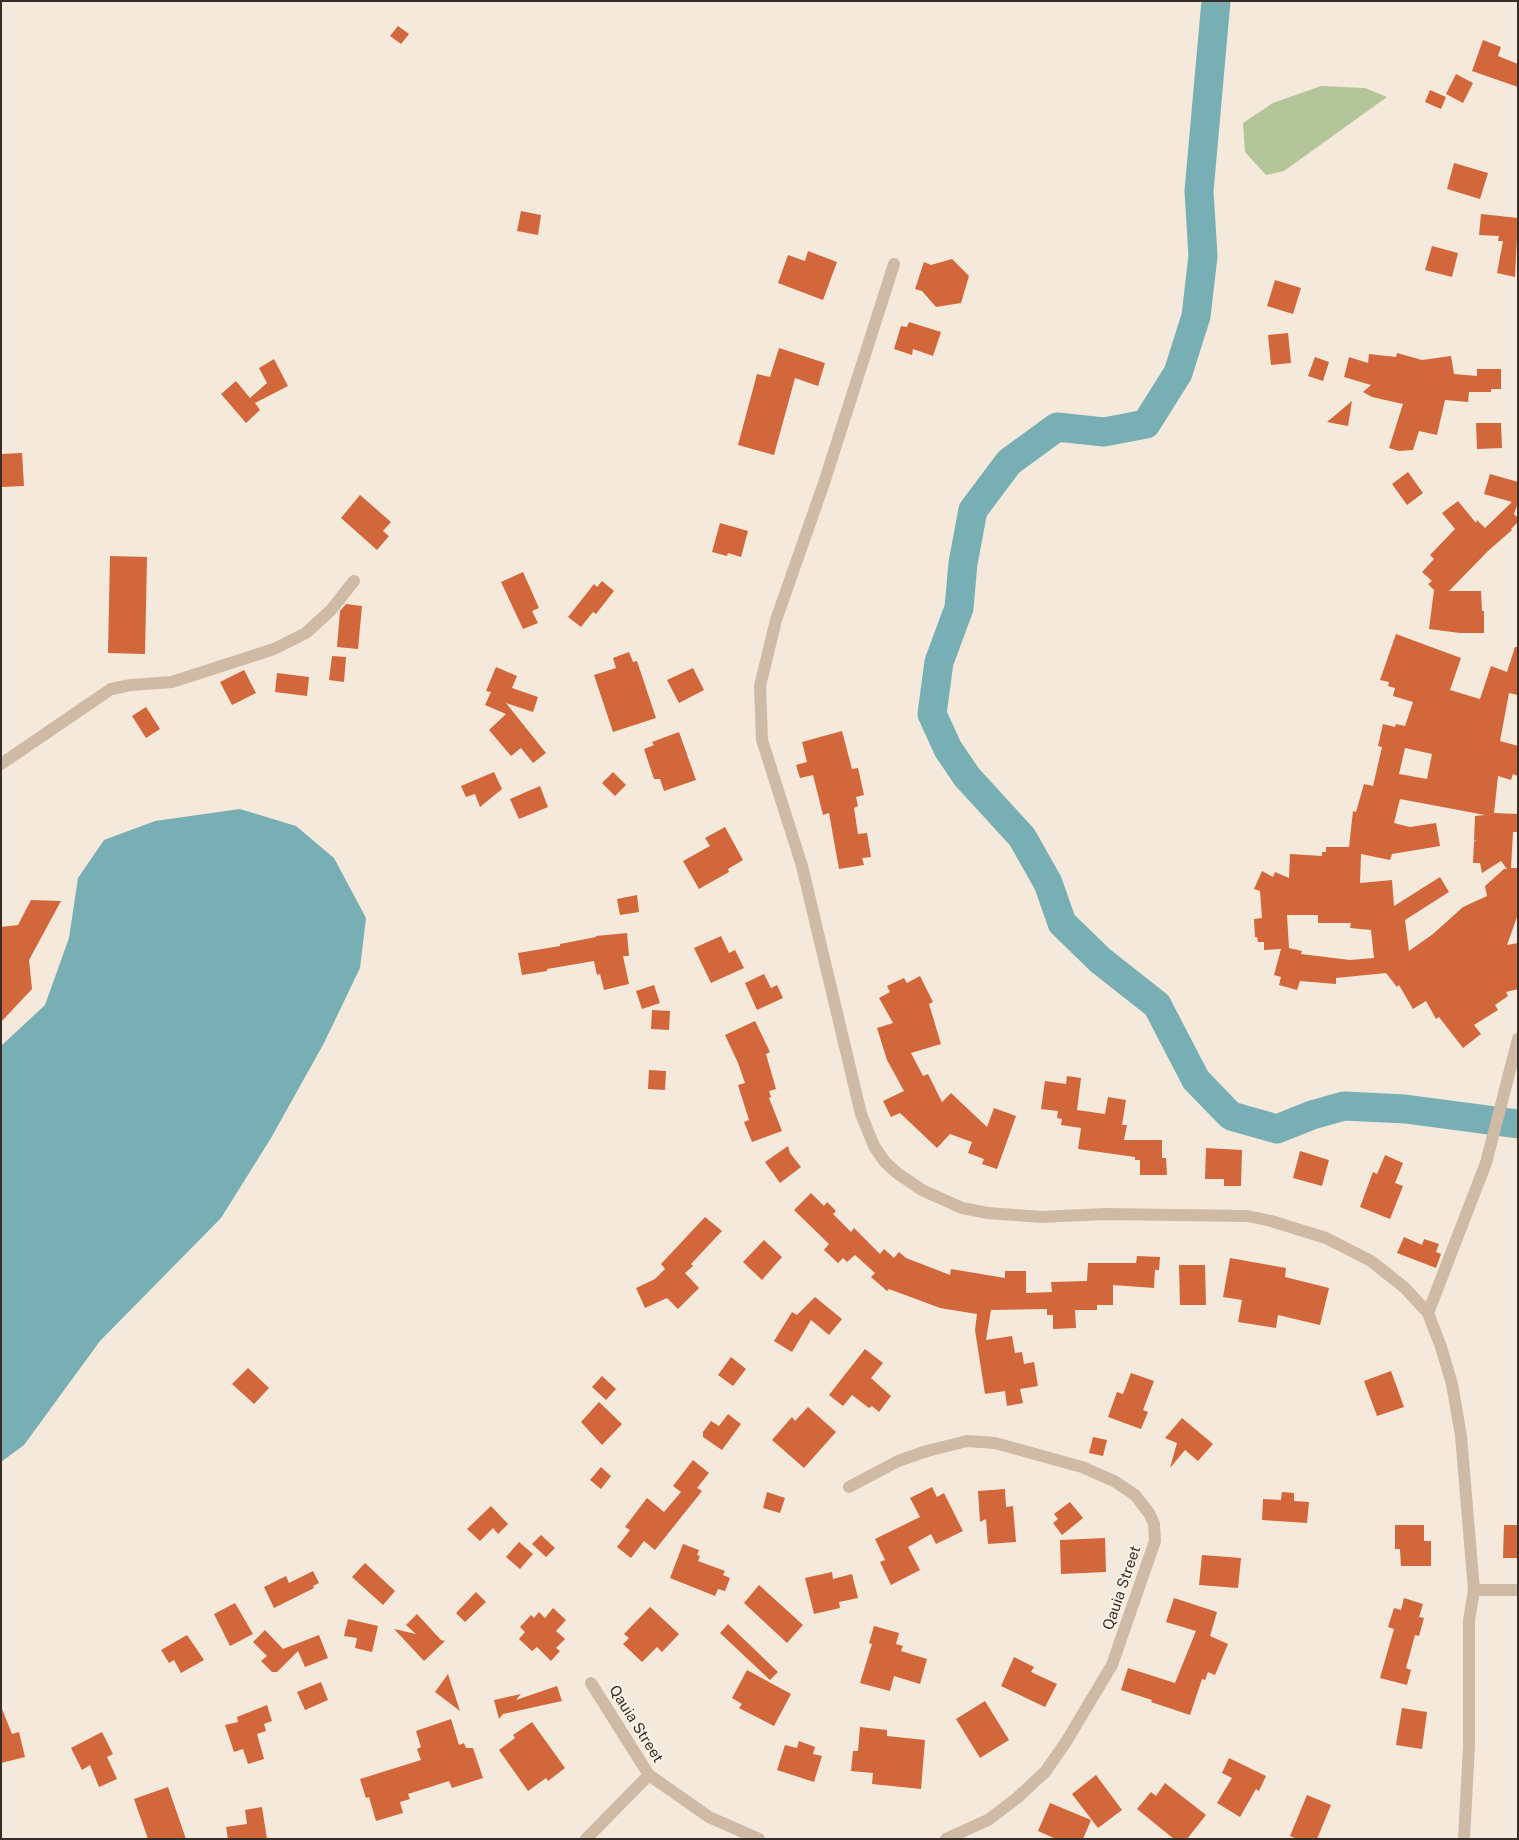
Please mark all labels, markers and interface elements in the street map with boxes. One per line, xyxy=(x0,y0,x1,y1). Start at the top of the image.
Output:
street label: Qauia Street xyxy=(1099,1544,1145,1632)
street label: Qauia Street xyxy=(605,1682,667,1766)

